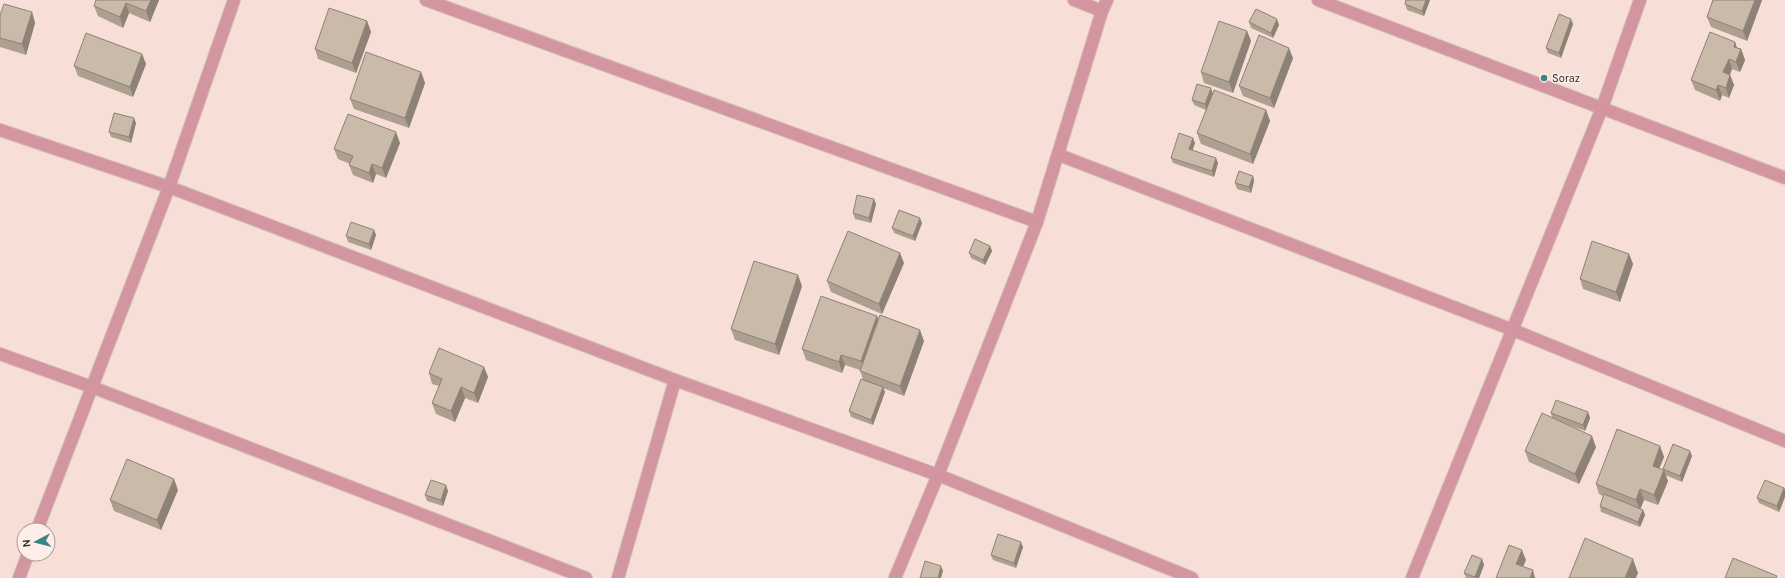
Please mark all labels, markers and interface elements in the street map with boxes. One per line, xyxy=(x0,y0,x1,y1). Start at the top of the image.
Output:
place label: Soraz xyxy=(1552,72,1580,85)
marker: Soraz xyxy=(1539,73,1549,83)
north arrow xyxy=(16,522,56,562)
text: N xyxy=(20,538,34,548)

